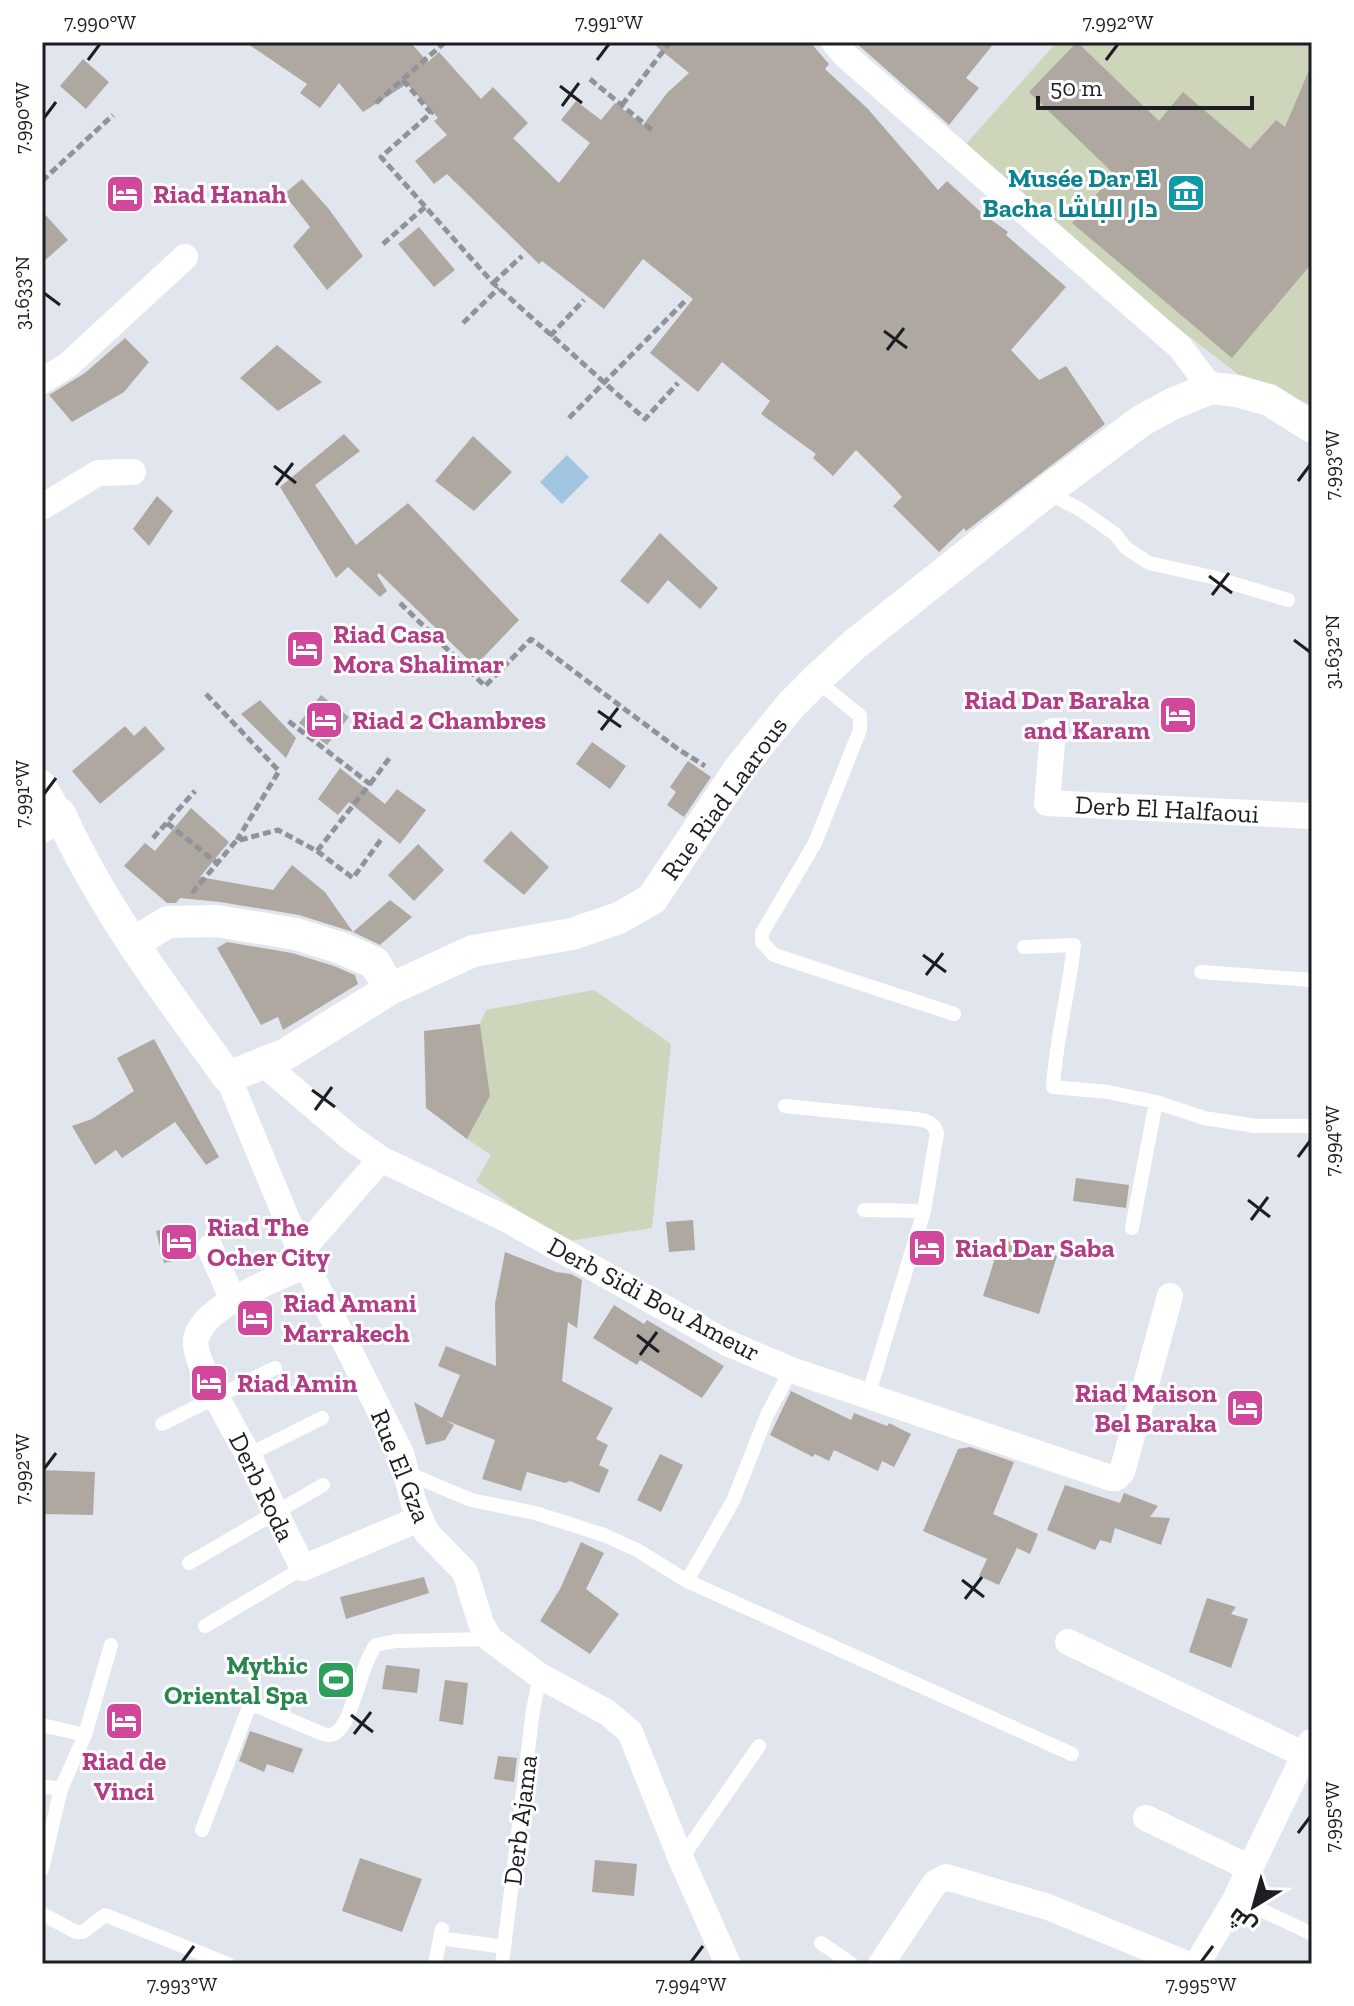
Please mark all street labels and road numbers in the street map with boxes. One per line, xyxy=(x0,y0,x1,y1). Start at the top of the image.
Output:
street label: Rue Riad Laarous xyxy=(654,710,794,886)
street label: Derb El Halfaoui xyxy=(1074,788,1260,830)
street label: Derb Sidi Bou Ameur xyxy=(542,1230,766,1368)
street label: Rue El Gza xyxy=(364,1405,438,1528)
street label: Derb Roda xyxy=(222,1427,302,1547)
street label: Derb Ajama xyxy=(496,1753,544,1887)

